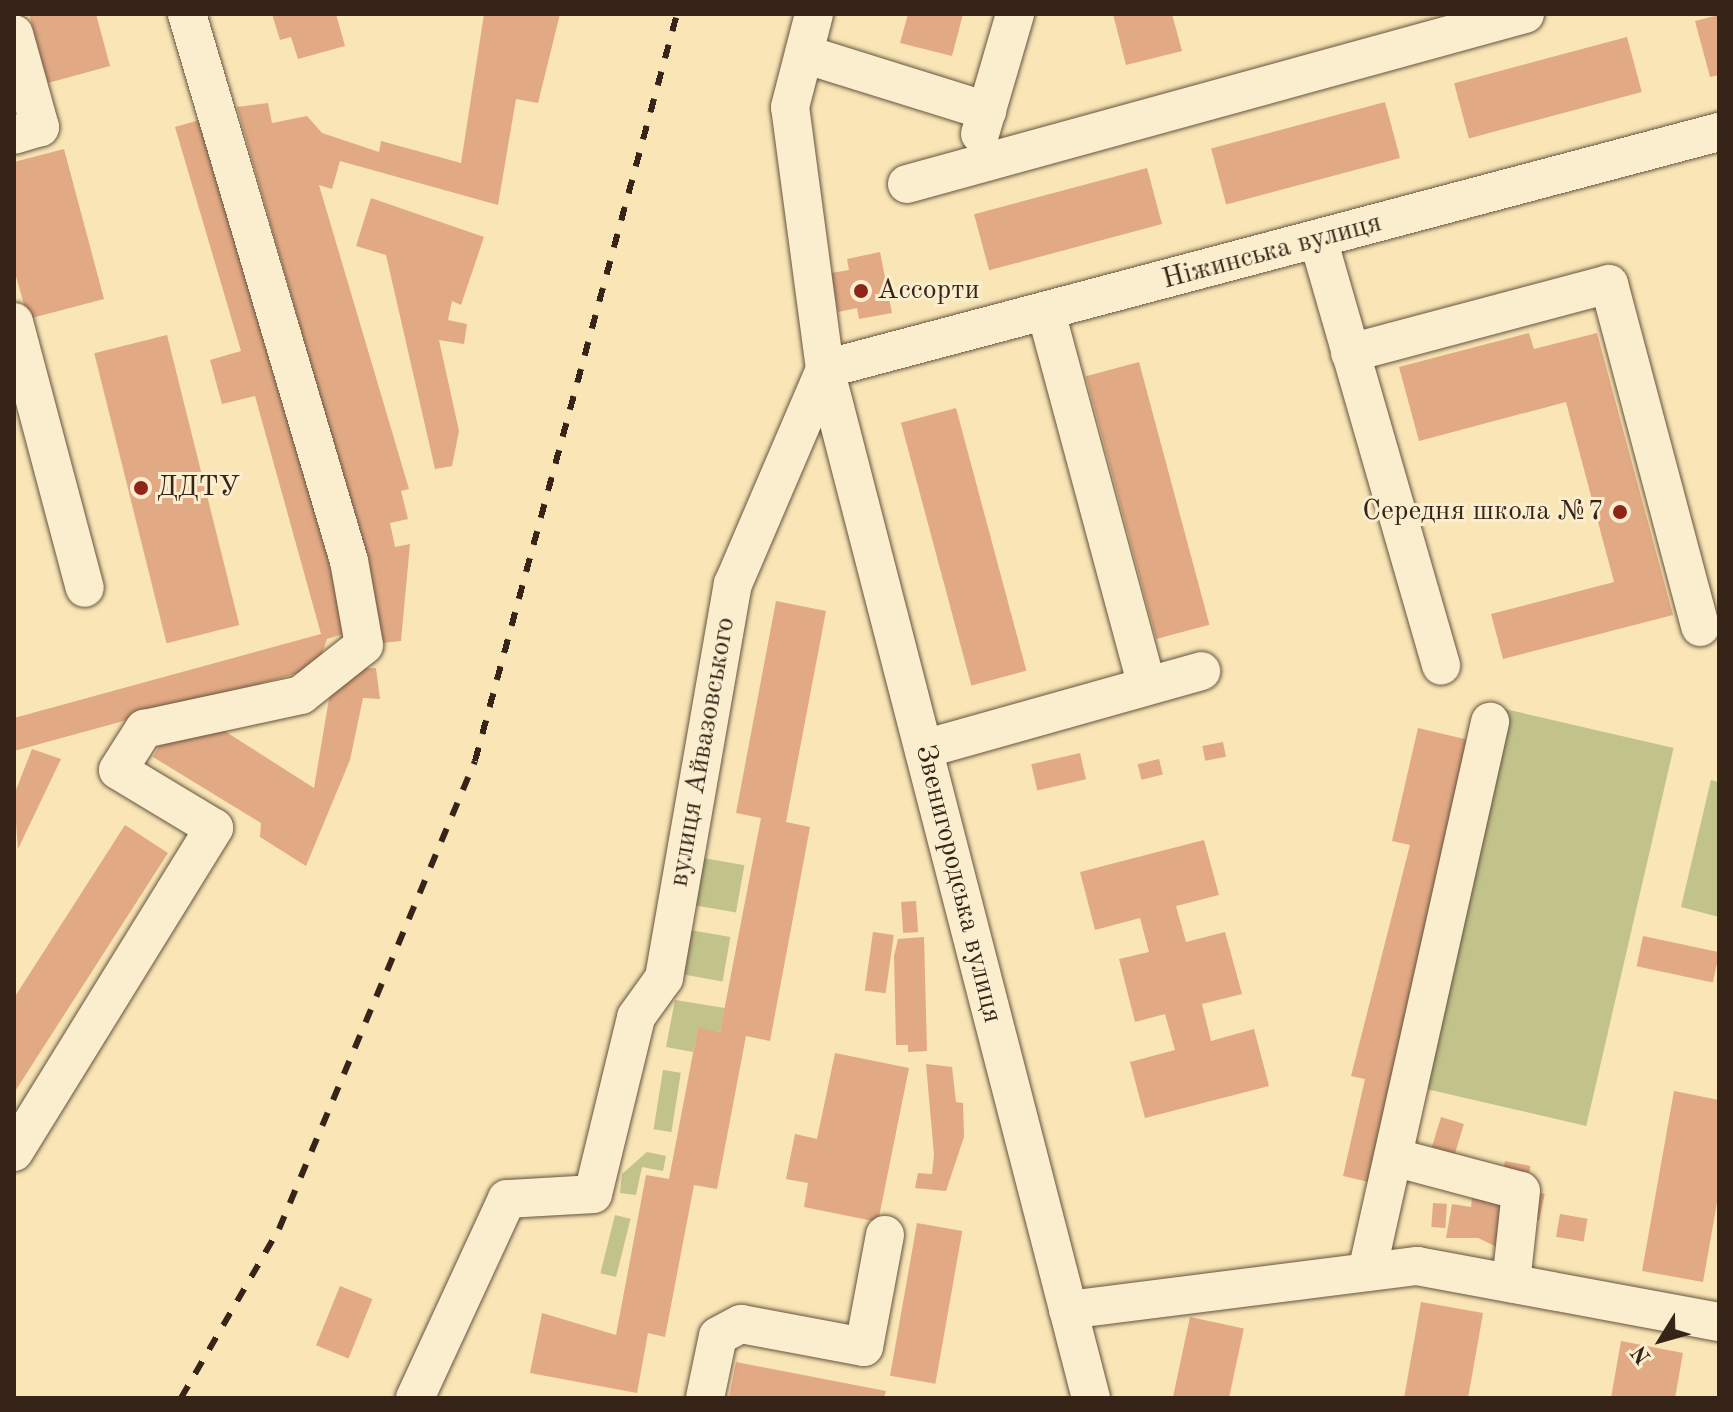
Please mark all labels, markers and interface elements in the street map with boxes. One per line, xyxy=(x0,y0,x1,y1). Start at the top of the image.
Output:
street label: Ніжинська вулиця xyxy=(1159,207,1385,297)
place label: Ассорти xyxy=(877,274,979,308)
marker: Ассорти xyxy=(852,282,870,300)
place label: ДДТУ xyxy=(157,471,240,505)
marker: ДДТУ xyxy=(132,479,150,497)
place label: Середня школа №7 xyxy=(1362,495,1604,529)
marker: Середня школа №7 xyxy=(1611,503,1629,521)
street label: вулиця Айвазовського xyxy=(663,615,743,889)
street label: Звенигородська вулиця xyxy=(907,741,1009,1027)
north arrow xyxy=(1621,1300,1701,1380)
text: N xyxy=(1628,1341,1656,1368)

